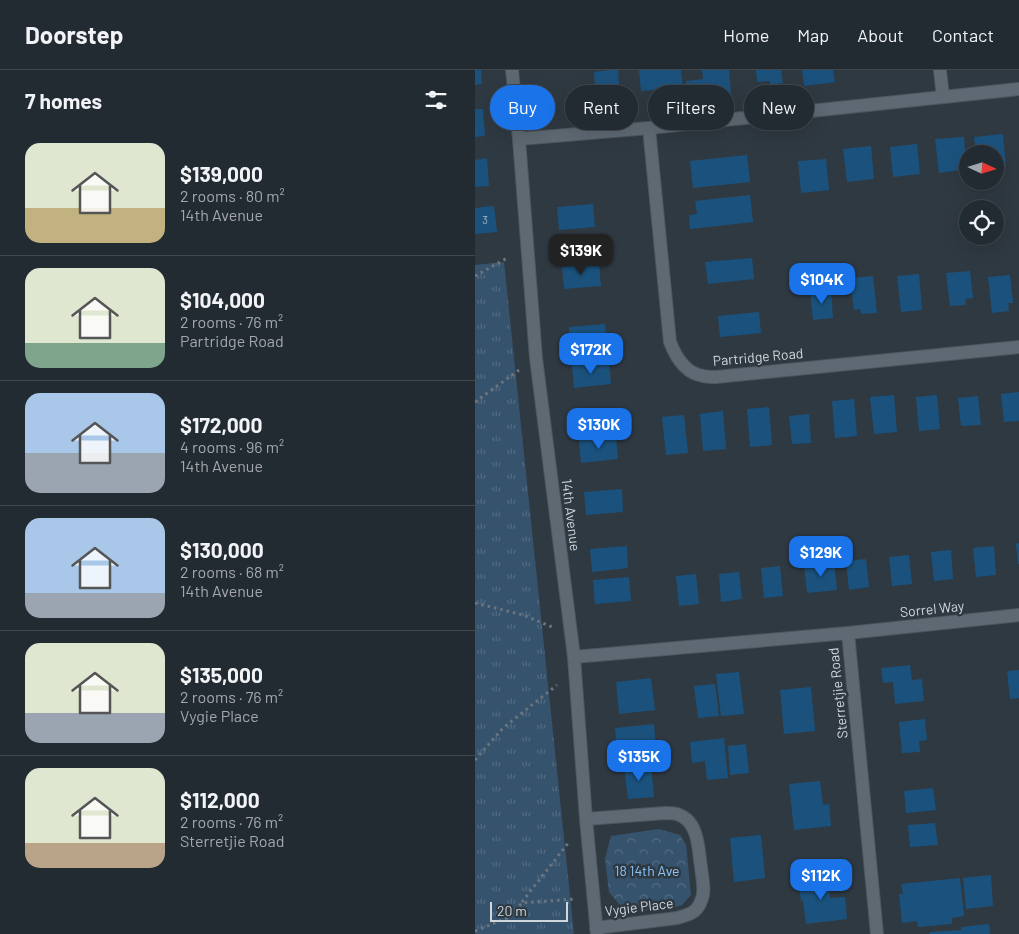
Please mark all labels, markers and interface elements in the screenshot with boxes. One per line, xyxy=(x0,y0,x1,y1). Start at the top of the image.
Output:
text: Doorstep xyxy=(25,20,123,49)
text: Home xyxy=(723,24,769,46)
text: Map xyxy=(797,24,829,46)
text: About xyxy=(857,24,904,46)
text: Contact xyxy=(932,24,994,46)
chip: Buy xyxy=(490,85,555,130)
chip: Rent xyxy=(565,85,638,130)
chip: Filters xyxy=(648,85,734,130)
chip: New xyxy=(744,85,814,130)
icon: filters xyxy=(422,86,450,114)
text: 7 homes xyxy=(25,88,102,113)
north arrow xyxy=(959,145,1004,190)
map controls xyxy=(959,145,1004,245)
text: $139,000 xyxy=(180,161,263,186)
icon: home xyxy=(65,163,125,223)
text: 2 rooms · 80 m² xyxy=(180,186,285,205)
button: locate xyxy=(959,200,1004,245)
text: 14th Avenue xyxy=(180,205,263,224)
house number: 3 xyxy=(482,213,488,226)
pin: $139K xyxy=(546,234,616,276)
text: $139K xyxy=(560,240,602,259)
pin: $104K xyxy=(787,262,857,305)
text: $104K xyxy=(800,269,844,288)
text: $104,000 xyxy=(180,287,265,312)
icon: home xyxy=(65,288,125,348)
text: 2 rooms · 76 m² xyxy=(180,312,283,331)
text: Partridge Road xyxy=(180,331,284,350)
pin: $172K xyxy=(556,332,626,375)
text: $172K xyxy=(570,339,612,358)
street label: Partridge Road xyxy=(712,344,804,369)
pin: $130K xyxy=(564,408,634,450)
text: $172,000 xyxy=(180,412,263,437)
icon: home xyxy=(65,413,125,473)
text: $130K xyxy=(578,414,620,433)
text: 4 rooms · 96 m² xyxy=(180,437,284,456)
text: 14th Avenue xyxy=(180,456,263,475)
street label: 14th Avenue xyxy=(559,478,584,552)
pin: $129K xyxy=(786,536,856,578)
text: $130,000 xyxy=(180,537,264,562)
icon: home xyxy=(65,538,125,598)
text: $129K xyxy=(800,542,842,561)
text: 2 rooms · 68 m² xyxy=(180,562,284,581)
text: 14th Avenue xyxy=(180,581,263,600)
street label: Sorrel Way xyxy=(899,597,965,620)
street label: Sterretjie Road xyxy=(824,647,851,739)
text: $135,000 xyxy=(180,662,263,687)
icon: home xyxy=(65,663,125,723)
text: 2 rooms · 76 m² xyxy=(180,687,283,706)
text: Vygie Place xyxy=(180,706,259,725)
pin: $135K xyxy=(604,740,674,782)
text: $135K xyxy=(618,746,660,765)
text: $112,000 xyxy=(180,787,260,812)
icon: home xyxy=(65,788,125,848)
text: 2 rooms · 76 m² xyxy=(180,812,283,831)
text: Sterretjie Road xyxy=(180,831,284,850)
pin: $112K xyxy=(786,858,856,901)
park label: 18 14th Ave xyxy=(614,862,680,879)
text: $112K xyxy=(801,865,841,884)
street label: Vygie Place xyxy=(604,894,674,919)
scale bar xyxy=(490,899,567,922)
text: 20 m xyxy=(497,902,527,919)

